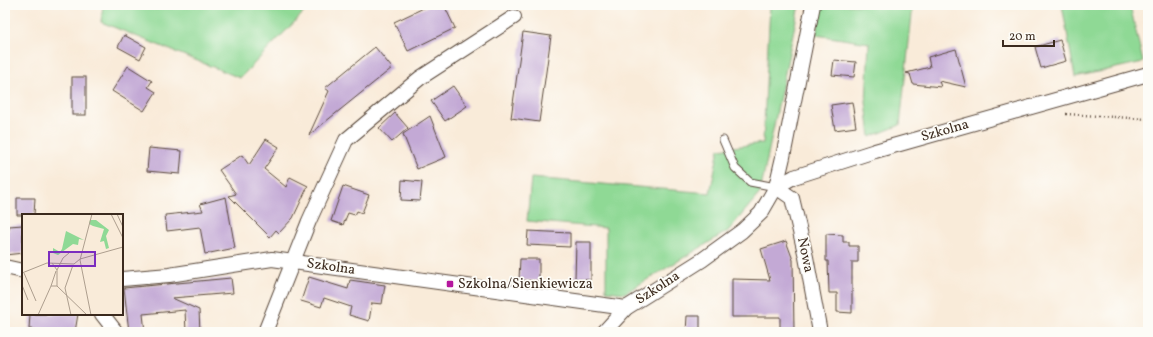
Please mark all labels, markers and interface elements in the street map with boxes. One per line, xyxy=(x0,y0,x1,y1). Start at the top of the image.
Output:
scale bar xyxy=(1003,22,1054,48)
text: 20 m xyxy=(1009,29,1036,45)
street label: Szkolna xyxy=(919,115,971,147)
inset map xyxy=(22,214,123,315)
street label: Nowa xyxy=(792,236,818,274)
street label: Szkolna xyxy=(305,254,357,280)
street label: Szkolna xyxy=(632,267,684,309)
place label: Szkolna/Sienkiewicza xyxy=(458,275,593,294)
marker: Szkolna/Sienkiewicza xyxy=(445,279,455,289)

